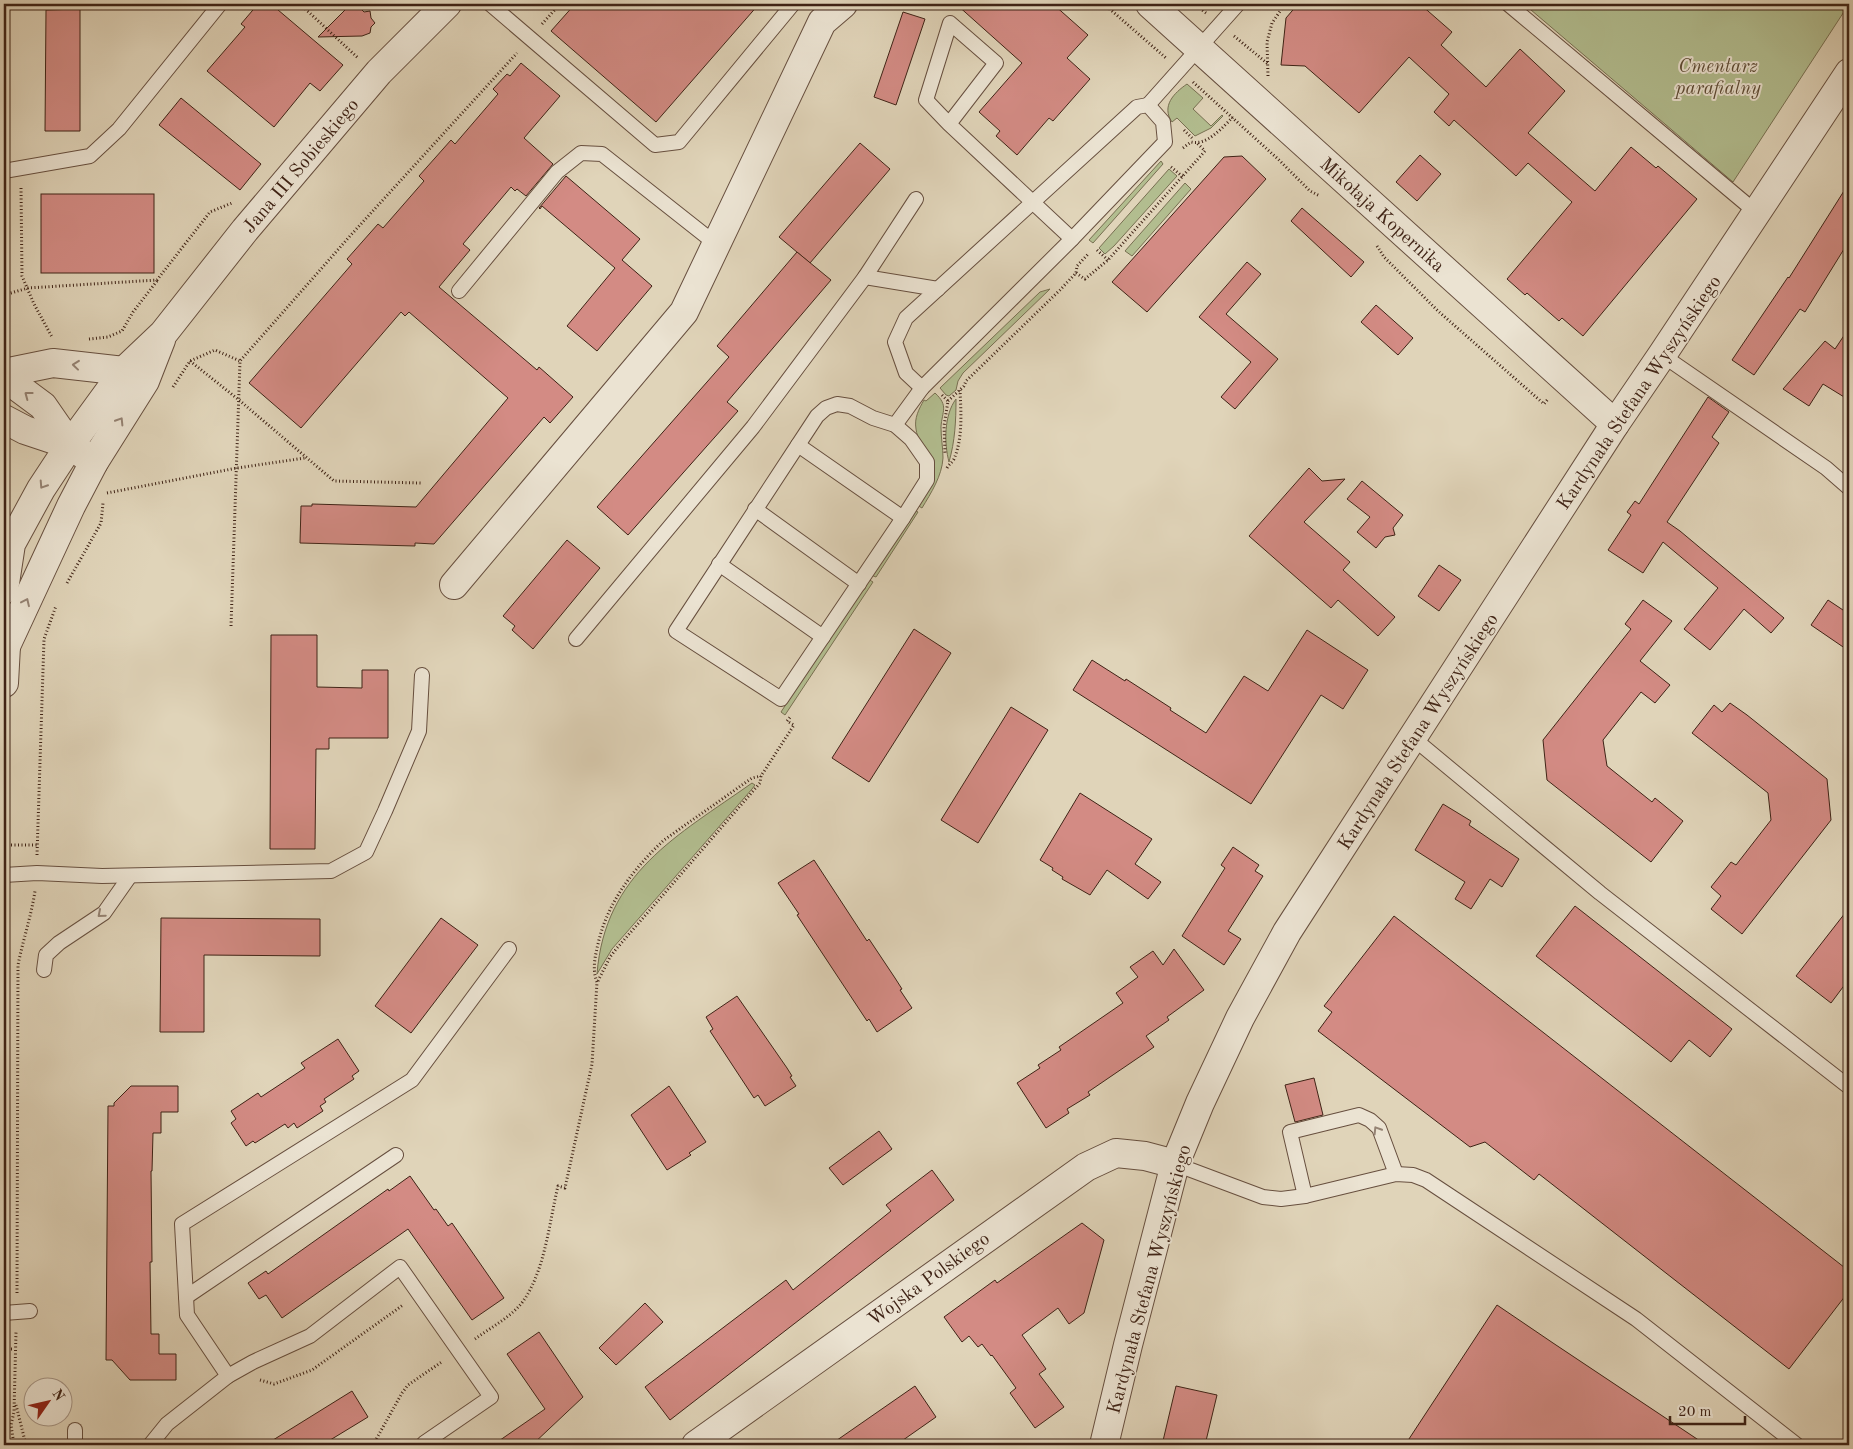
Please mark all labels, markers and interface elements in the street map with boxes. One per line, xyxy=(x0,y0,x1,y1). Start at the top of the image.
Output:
park label: Cmentarz parafialny xyxy=(1673,58,1761,99)
street label: Jana III Sobieskiego xyxy=(240,96,363,237)
street label: Mikołaja Kopernika xyxy=(1315,155,1448,277)
street label: Kardynała Stefana Wyszyńskiego xyxy=(1554,273,1726,514)
one-way arrow xyxy=(72,360,80,371)
one-way arrow xyxy=(25,393,34,401)
one-way arrow xyxy=(114,417,123,426)
one-way arrow xyxy=(40,480,50,489)
one-way arrow xyxy=(20,598,31,607)
street label: Kardynała Stefana Wyszyńskiego xyxy=(1335,611,1503,854)
one-way arrow xyxy=(97,908,106,917)
one-way arrow xyxy=(1374,1126,1384,1135)
street label: Kardynała Stefana Wyszyńskiego xyxy=(1105,1143,1196,1416)
street label: Wojska Polskiego xyxy=(865,1230,994,1330)
north arrow xyxy=(22,1376,72,1426)
text: N xyxy=(49,1387,67,1404)
scale bar xyxy=(1670,1394,1746,1426)
text: 20 m xyxy=(1678,1405,1712,1420)

